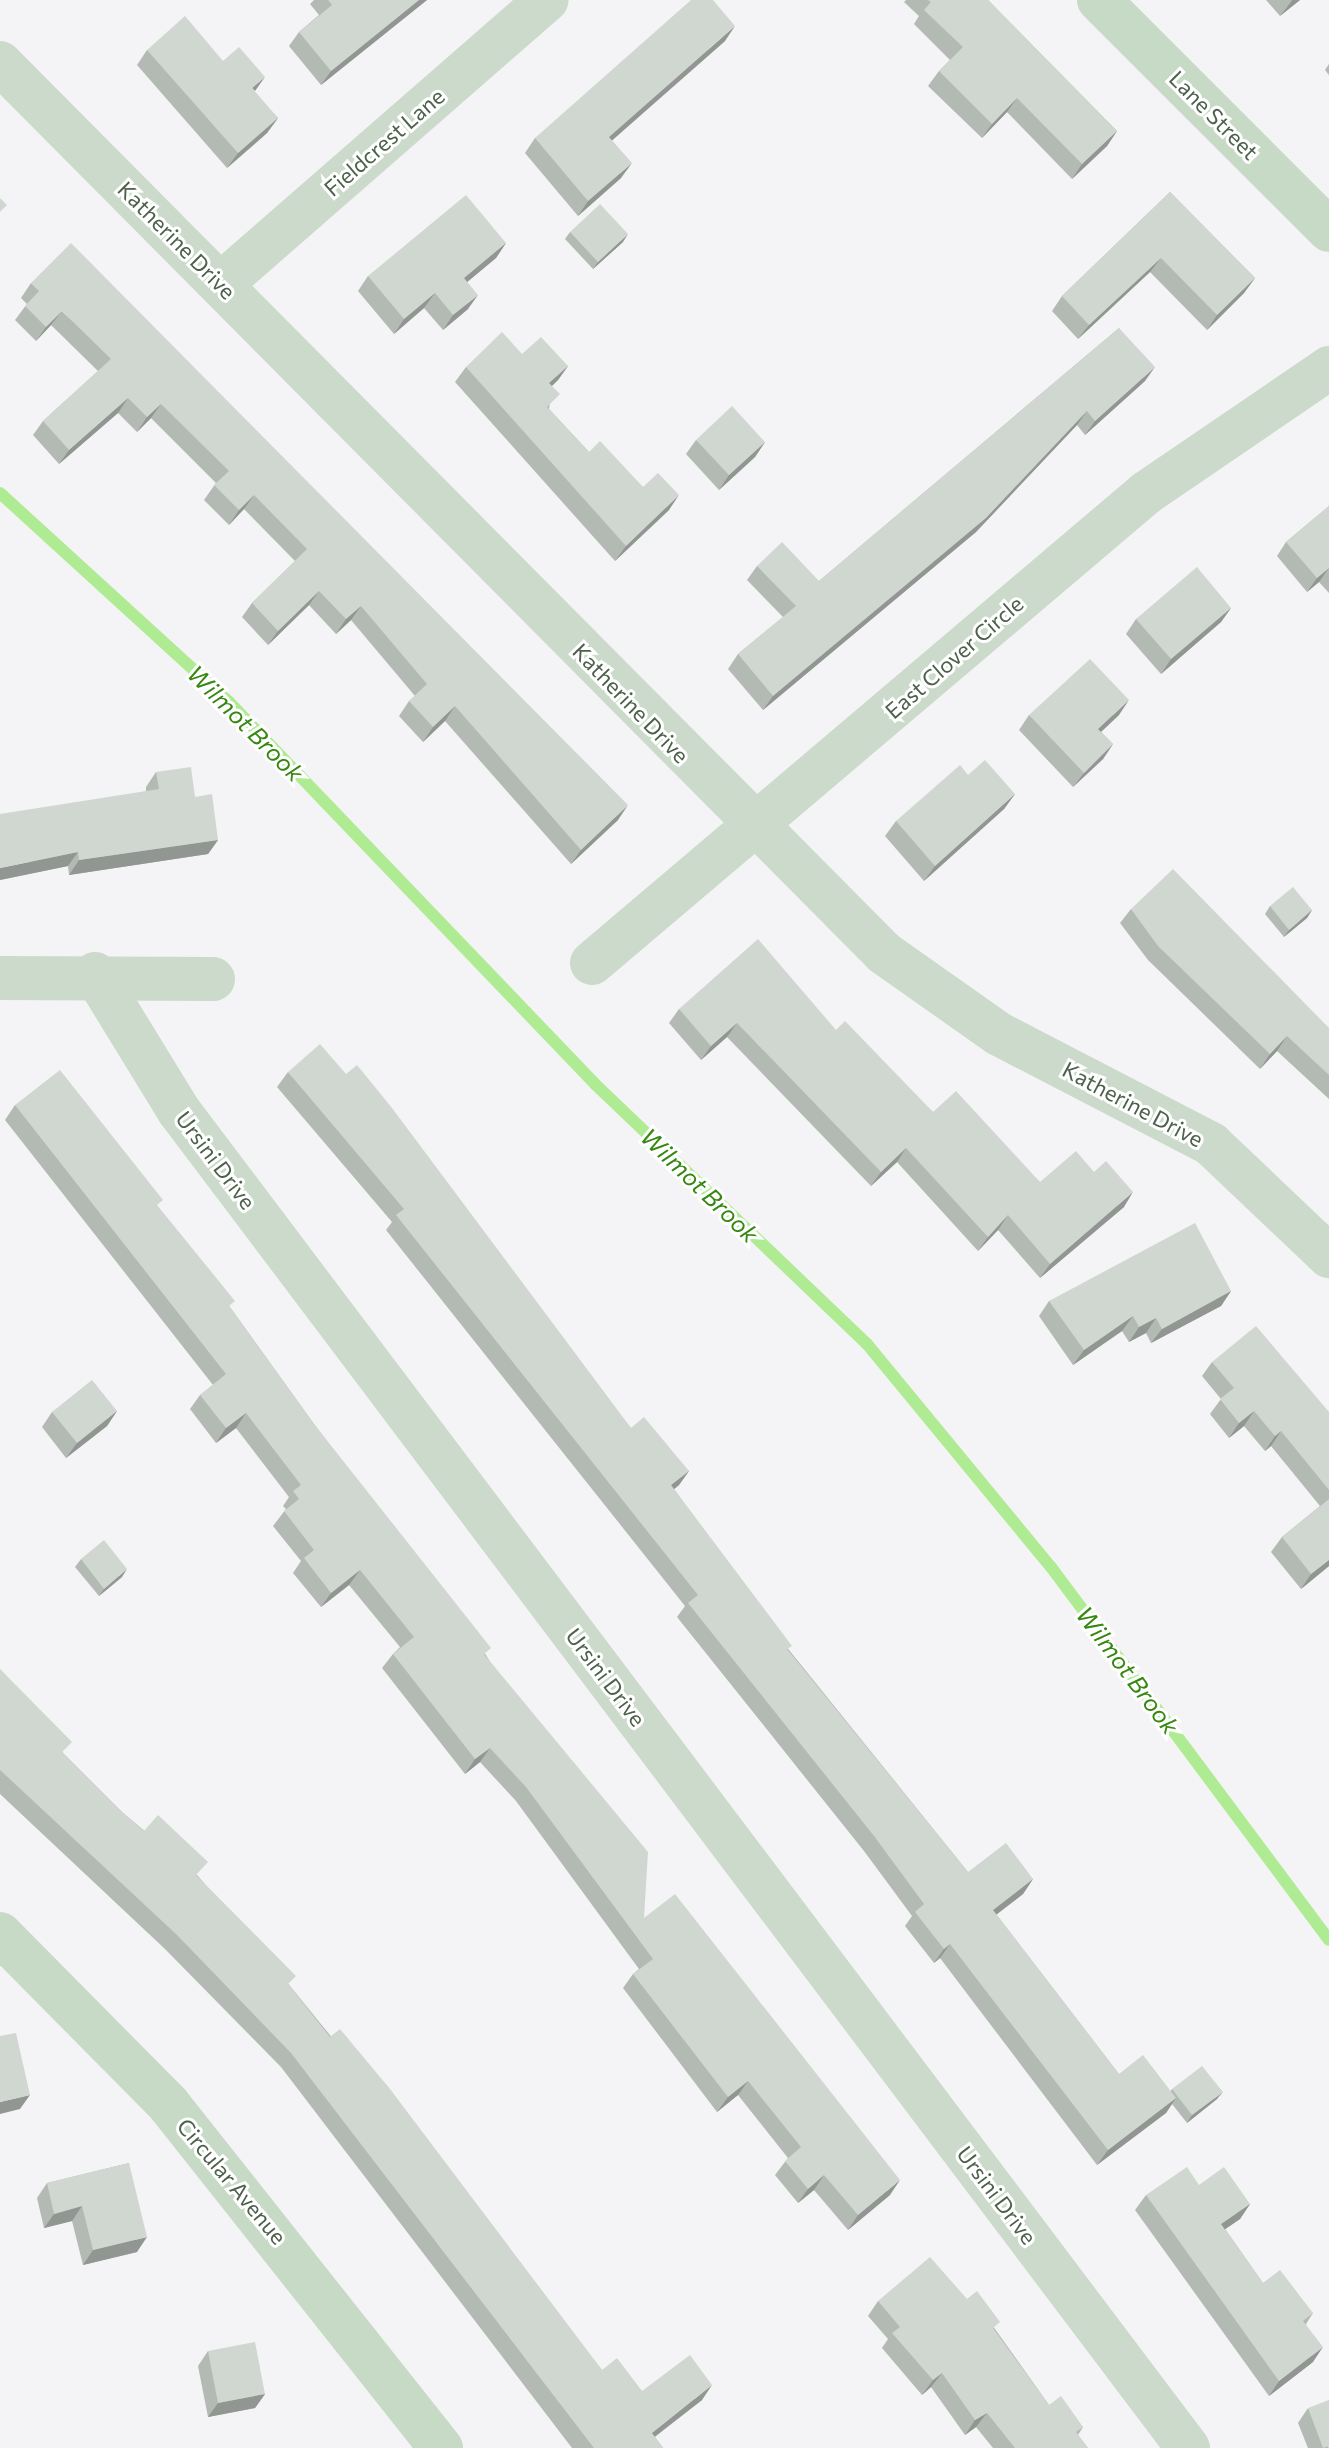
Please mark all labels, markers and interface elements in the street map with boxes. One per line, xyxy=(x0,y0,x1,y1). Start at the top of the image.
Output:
street label: Lane Street xyxy=(1164,65,1264,165)
street label: Fieldcrest Lane xyxy=(319,83,449,201)
street label: Katherine Drive xyxy=(113,176,241,304)
street label: East Clover Circle xyxy=(880,590,1028,724)
street label: Katherine Drive xyxy=(567,638,695,768)
water label: Wilmot Brook xyxy=(182,659,310,787)
street label: Katherine Drive xyxy=(1058,1056,1208,1152)
street label: Ursini Drive xyxy=(171,1106,261,1214)
water label: Wilmot Brook xyxy=(635,1122,765,1248)
water label: Wilmot Brook xyxy=(1071,1600,1185,1740)
street label: Ursini Drive xyxy=(561,1623,651,1731)
street label: Circular Avenue xyxy=(172,2113,292,2249)
street label: Ursini Drive xyxy=(952,2141,1042,2249)

